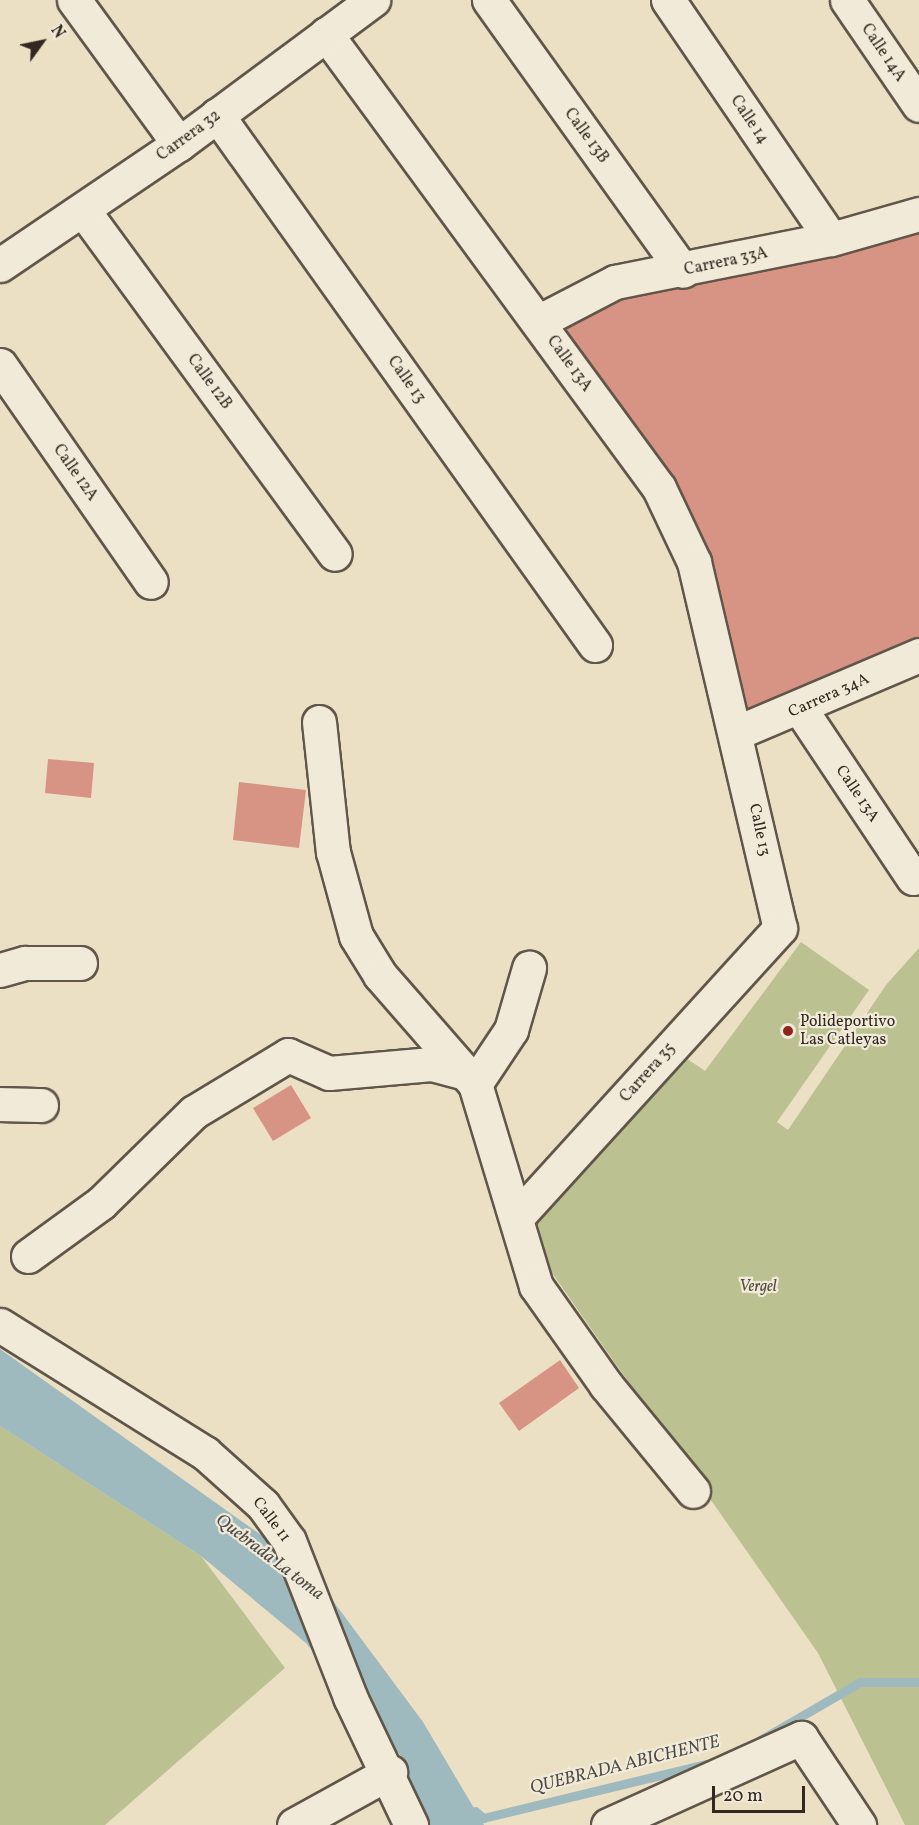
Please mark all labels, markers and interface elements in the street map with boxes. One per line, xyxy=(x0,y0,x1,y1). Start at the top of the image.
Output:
north arrow xyxy=(12,12,72,72)
street label: Calle 14A xyxy=(857,20,909,86)
text: N xyxy=(45,21,69,43)
street label: Calle 14 xyxy=(726,92,772,148)
street label: Calle 13B xyxy=(560,105,612,167)
street label: Carrera 32 xyxy=(153,106,225,166)
street label: Carrera 33A xyxy=(683,244,769,280)
street label: Calle 13A xyxy=(542,332,596,396)
street label: Calle 12B xyxy=(183,351,235,413)
street label: Calle 13 xyxy=(383,353,429,407)
street label: Calle 12A xyxy=(49,441,101,505)
street label: Carrera 34A xyxy=(786,670,872,722)
street label: Calle 13A xyxy=(831,762,883,826)
street label: Calle 13 xyxy=(744,802,774,858)
place label: Polideportivo Las Catleyas xyxy=(800,1012,895,1050)
marker: Polideportivo Las Catleyas xyxy=(781,1024,795,1038)
street label: Carrera 35 xyxy=(616,1039,680,1107)
park label: Vergel xyxy=(739,1277,777,1297)
street label: Calle 11 xyxy=(248,1494,294,1546)
water label: Quebrada La toma xyxy=(211,1510,327,1606)
water label: QUEBRADA ABICHENTE xyxy=(528,1732,722,1800)
scale bar xyxy=(715,1774,808,1812)
text: 20 m xyxy=(723,1784,763,1809)

